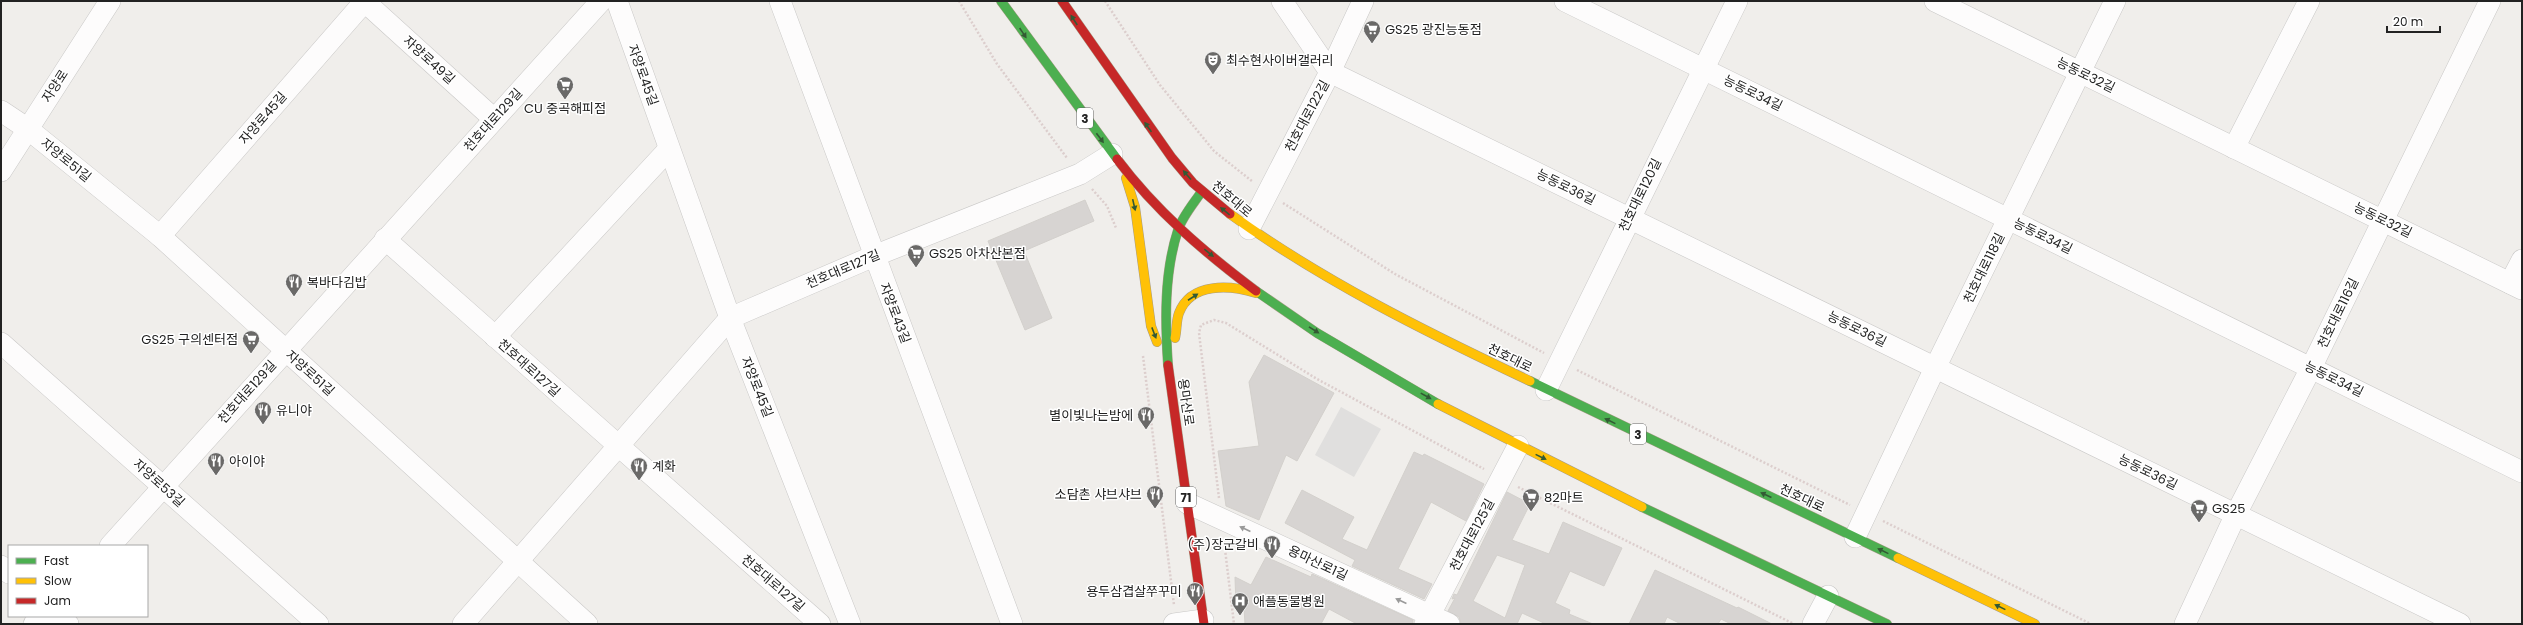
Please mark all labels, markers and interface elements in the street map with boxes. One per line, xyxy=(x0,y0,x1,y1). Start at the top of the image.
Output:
scale bar xyxy=(2387,8,2440,34)
text: 20 m xyxy=(2393,13,2423,30)
one-way arrow xyxy=(1070,15,1078,25)
supermarket icon: GS25 광진능동점 xyxy=(1362,19,1382,44)
place label: GS25 광진능동점 xyxy=(1385,20,1482,39)
one-way arrow xyxy=(1019,28,1027,38)
street label: 자양로49길 xyxy=(399,31,459,89)
street label: 자양로45길 xyxy=(623,42,663,108)
theatre icon: 최수현사이버갤러리 xyxy=(1203,50,1223,75)
place label: 최수현사이버갤러리 xyxy=(1226,51,1334,70)
street label: 능동로32길 xyxy=(2054,53,2118,97)
street label: 자양로 xyxy=(37,66,73,106)
street label: 능동로34길 xyxy=(1720,71,1786,115)
supermarket icon: CU 중곡해피점 xyxy=(555,75,575,100)
street label: 천호대로122길 xyxy=(1280,77,1334,155)
street label: 천호대로129길 xyxy=(459,84,527,156)
street label: 자양로45길 xyxy=(235,88,291,148)
place label: CU 중곡해피점 xyxy=(524,99,606,118)
road number: 3 xyxy=(1077,108,1093,128)
one-way arrow xyxy=(1144,122,1152,132)
one-way arrow xyxy=(1096,132,1104,143)
street label: 자양로51길 xyxy=(37,134,95,186)
street label: 천호대로120길 xyxy=(1614,155,1666,235)
street label: 능동로36길 xyxy=(1533,164,1599,210)
one-way arrow xyxy=(1182,170,1191,180)
street label: 천호대로 xyxy=(1208,176,1256,222)
one-way arrow xyxy=(1131,198,1137,211)
street label: 능동로32길 xyxy=(2351,198,2415,242)
one-way arrow xyxy=(1219,206,1230,215)
street label: 능동로34길 xyxy=(2010,214,2076,258)
street label: 천호대로118길 xyxy=(1959,230,2009,306)
supermarket icon: GS25 아차산본점 xyxy=(906,243,926,268)
place label: GS25 아차산본점 xyxy=(929,244,1026,263)
street label: 천호대로127길 xyxy=(803,245,883,293)
one-way arrow xyxy=(1203,249,1214,258)
restaurant icon: 복바다김밥 xyxy=(284,272,304,297)
place label: 복바다김밥 xyxy=(307,273,367,292)
street label: 천호대로116길 xyxy=(2313,275,2363,351)
street label: 자양로43길 xyxy=(875,280,915,346)
one-way arrow xyxy=(1188,293,1198,301)
street label: 능동로36길 xyxy=(1824,306,1890,352)
one-way arrow xyxy=(1308,326,1320,333)
one-way arrow xyxy=(1151,327,1157,339)
supermarket icon: GS25 구의센터점 xyxy=(241,329,261,354)
place label: GS25 구의센터점 xyxy=(141,330,238,349)
street label: 천호대로127길 xyxy=(493,335,565,401)
street label: 천호대로 xyxy=(1484,339,1536,377)
street label: 자양로51길 xyxy=(281,346,339,400)
street label: 자양로45길 xyxy=(736,354,778,420)
street label: 천호대로129길 xyxy=(213,356,281,428)
street label: 능동로34길 xyxy=(2301,357,2367,401)
street label: 용마산로 xyxy=(1173,377,1199,427)
one-way arrow xyxy=(1420,393,1432,399)
restaurant icon: 유니야 xyxy=(253,400,273,425)
place label: 유니야 xyxy=(276,401,312,420)
restaurant icon: 별이빛나는밤에 xyxy=(1136,405,1156,430)
place label: 별이빛나는밤에 xyxy=(1049,406,1133,425)
one-way arrow xyxy=(1605,418,1616,424)
road number: 3 xyxy=(1630,424,1646,444)
street label: 능동로36길 xyxy=(2115,449,2181,495)
restaurant icon: 아이야 xyxy=(206,451,226,476)
place label: 아이야 xyxy=(229,452,265,471)
one-way arrow xyxy=(1535,454,1546,460)
street label: 자양로53길 xyxy=(129,455,189,511)
restaurant icon: 계화 xyxy=(629,456,649,481)
place label: 계화 xyxy=(652,457,676,476)
street label: 천호대로 xyxy=(1776,479,1828,517)
restaurant icon: 소담촌 샤브샤브 xyxy=(1145,484,1165,509)
place label: 소담촌 샤브샤브 xyxy=(1055,485,1142,504)
road number: 71 xyxy=(1176,487,1196,507)
supermarket icon: 82마트 xyxy=(1521,487,1541,512)
place label: 82마트 xyxy=(1544,488,1584,507)
one-way arrow xyxy=(1760,492,1771,498)
street label: 천호대로125길 xyxy=(1445,495,1499,575)
supermarket icon: GS25 xyxy=(2189,498,2209,523)
place label: GS25 xyxy=(2212,499,2245,518)
one-way arrow xyxy=(1239,526,1250,532)
restaurant icon: (주)장군갈비 xyxy=(1262,534,1282,559)
place label: (주)장군갈비 xyxy=(1187,535,1259,554)
street label: 용마산로1길 xyxy=(1285,541,1351,585)
legend xyxy=(8,545,148,617)
one-way arrow xyxy=(1877,548,1889,554)
street label: 천호대로127길 xyxy=(737,550,809,616)
text: Fast xyxy=(44,552,69,569)
text: Slow xyxy=(44,572,72,589)
restaurant icon: 용두삼겹살쭈꾸미 xyxy=(1185,581,1205,606)
place label: 용두삼겹살쭈꾸미 xyxy=(1086,582,1182,601)
hospital icon: 애플동물병원 xyxy=(1230,591,1250,616)
text: Jam xyxy=(44,592,71,609)
place label: 애플동물병원 xyxy=(1253,592,1325,611)
one-way arrow xyxy=(1395,598,1407,604)
one-way arrow xyxy=(1995,604,2006,610)

